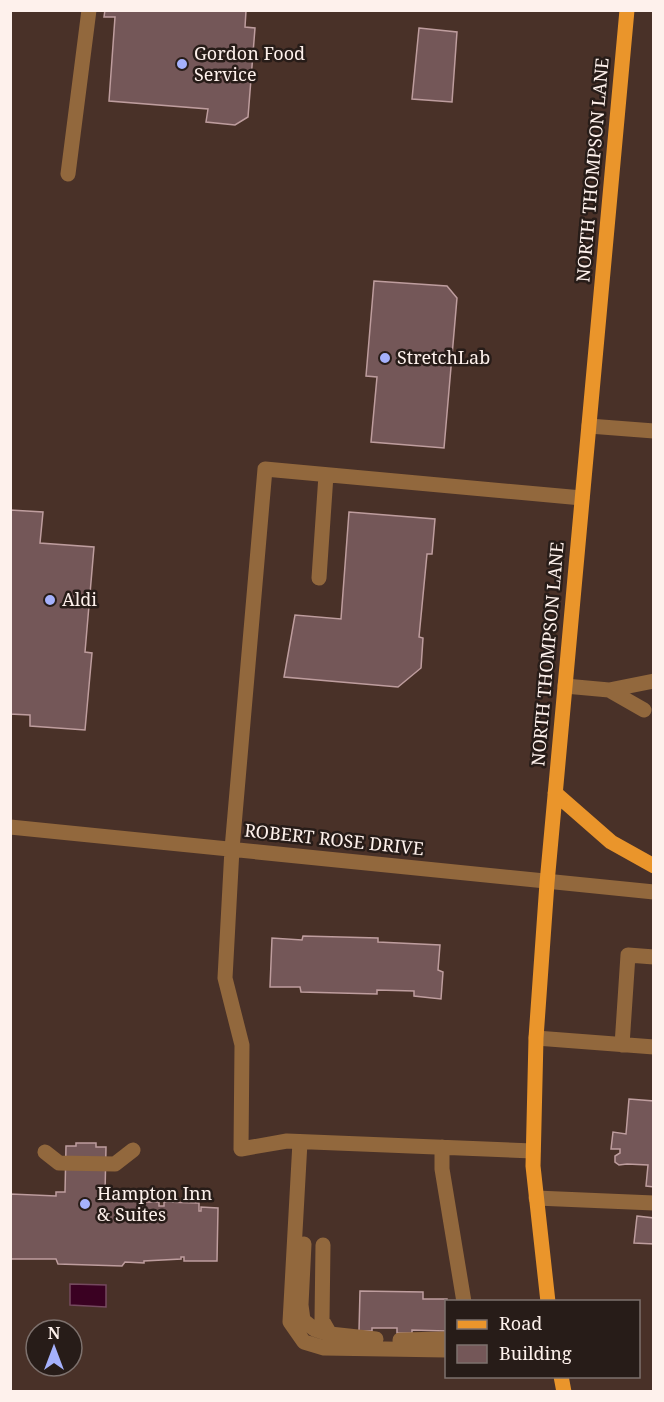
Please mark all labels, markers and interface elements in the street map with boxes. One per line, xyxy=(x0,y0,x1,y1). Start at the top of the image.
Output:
place label: Gordon Food Service xyxy=(194,41,305,86)
marker: Gordon Food Service xyxy=(175,57,189,71)
street label: NORTH THOMPSON LANE xyxy=(570,57,614,283)
place label: StretchLab xyxy=(397,345,490,369)
marker: StretchLab xyxy=(378,351,392,365)
street label: NORTH THOMPSON LANE xyxy=(525,541,569,767)
place label: Aldi xyxy=(62,587,97,611)
marker: Aldi xyxy=(43,593,57,607)
street label: ROBERT ROSE DRIVE xyxy=(243,818,425,860)
place label: Hampton Inn & Suites xyxy=(97,1181,213,1226)
marker: Hampton Inn & Suites xyxy=(78,1197,92,1211)
legend xyxy=(445,1300,640,1378)
text: Road xyxy=(499,1311,542,1335)
north arrow xyxy=(24,1318,84,1378)
text: N xyxy=(48,1322,61,1344)
text: Building xyxy=(499,1341,572,1365)

